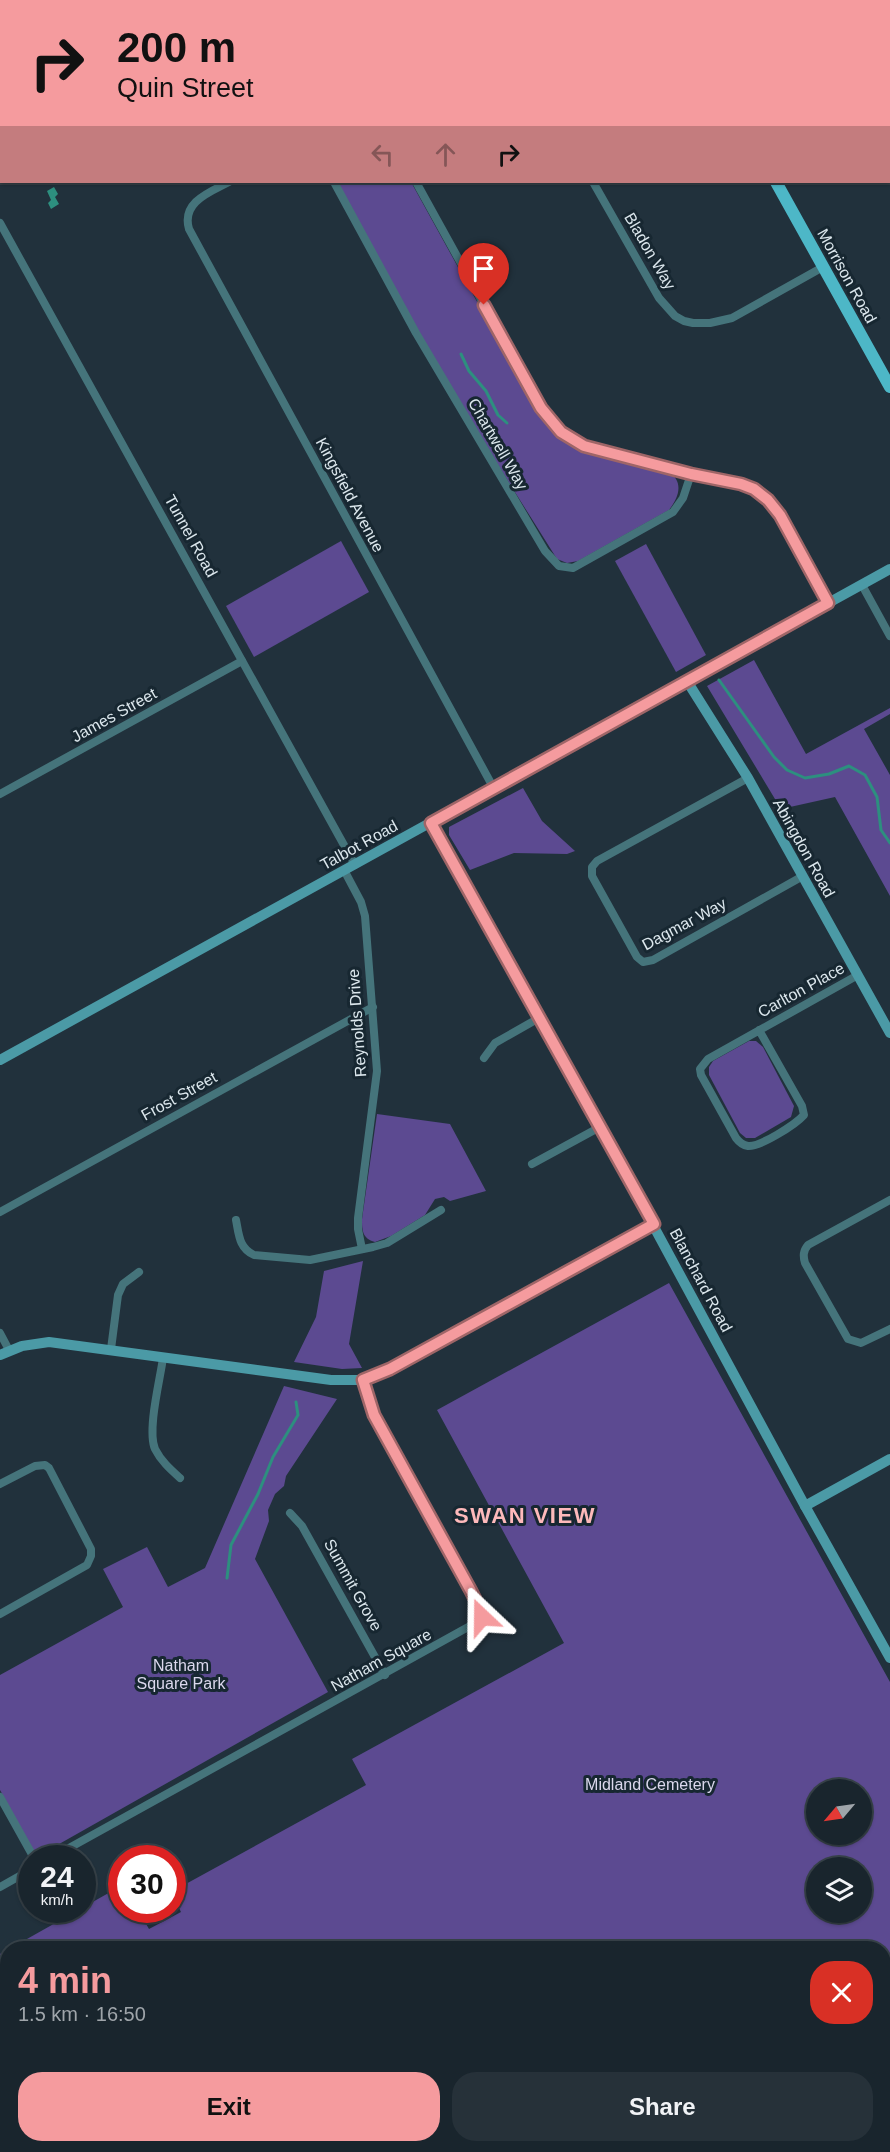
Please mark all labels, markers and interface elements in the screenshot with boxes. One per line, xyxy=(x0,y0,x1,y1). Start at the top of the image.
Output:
icon: right xyxy=(18,24,96,102)
text: 200 m xyxy=(117,24,236,71)
text: Quin Street xyxy=(117,73,254,103)
icon: left xyxy=(366,138,399,171)
icon: ahead xyxy=(429,138,462,171)
icon: right xyxy=(492,138,525,171)
street label: Bladon Way xyxy=(621,210,679,292)
street label: Morrison Road xyxy=(814,226,880,326)
pin xyxy=(458,243,509,305)
icon: arrive xyxy=(467,252,500,285)
street label: Chartwell Way xyxy=(465,395,531,493)
street label: Kingsfield Avenue xyxy=(313,435,387,555)
street label: Tunnel Road xyxy=(161,492,221,580)
street label: James Street xyxy=(69,684,160,745)
street label: Abingdon Road xyxy=(770,796,838,900)
street label: Talbot Road xyxy=(318,817,400,873)
street label: Dagmar Way xyxy=(639,895,729,953)
street label: Carlton Place xyxy=(755,959,847,1021)
street label: Reynolds Drive xyxy=(345,968,369,1078)
street label: Frost Street xyxy=(138,1068,220,1124)
street label: Blanchard Road xyxy=(667,1225,735,1335)
district label: SWAN VIEW xyxy=(454,1503,596,1528)
street label: Summit Grove xyxy=(321,1536,385,1634)
position arrow xyxy=(450,1585,514,1649)
street label: Natham Square xyxy=(328,1625,434,1695)
park label: Natham Square Park xyxy=(137,1657,226,1692)
park label: Midland Cemetery xyxy=(585,1776,715,1793)
north arrow xyxy=(806,1779,872,1845)
map controls xyxy=(806,1779,872,1923)
speed limit sign: 30 xyxy=(108,1845,186,1923)
button: layers xyxy=(806,1857,872,1923)
text: 24 xyxy=(40,1860,74,1893)
text: km/h xyxy=(41,1891,73,1908)
text: 4 min xyxy=(18,1960,112,2001)
button: close xyxy=(810,1961,873,2024)
text: 1.5 km · 16:50 xyxy=(18,2003,146,2025)
button: Exit xyxy=(18,2072,440,2141)
button: Share xyxy=(452,2072,873,2141)

